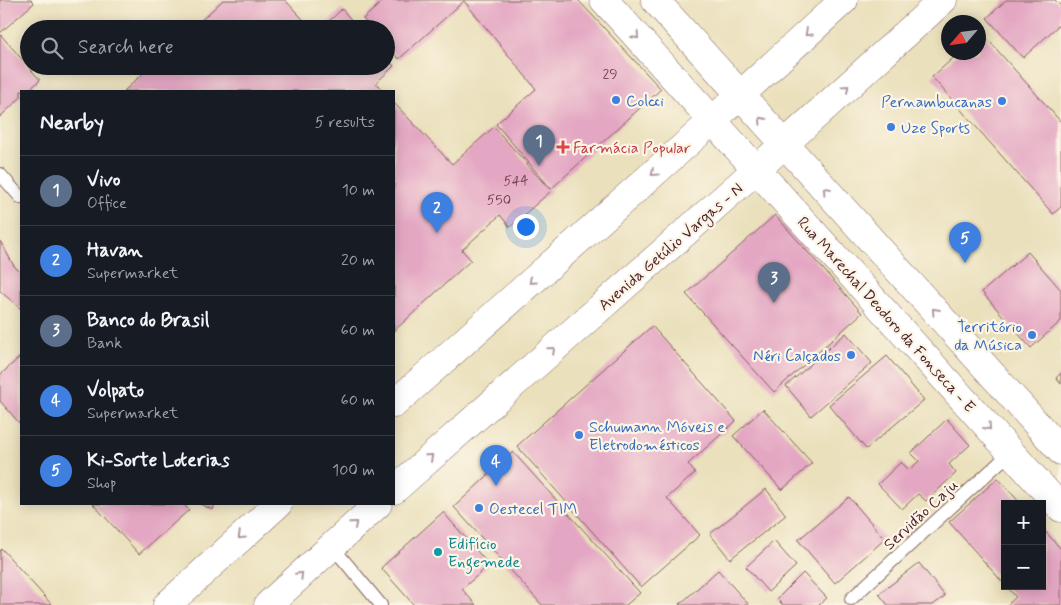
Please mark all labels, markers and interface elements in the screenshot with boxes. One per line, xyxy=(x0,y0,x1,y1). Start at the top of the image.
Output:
north arrow xyxy=(941,15,986,60)
search box xyxy=(20,20,395,75)
one-way arrow xyxy=(804,27,813,36)
one-way arrow xyxy=(631,31,640,40)
icon: search xyxy=(38,34,66,62)
text: Search here xyxy=(78,35,174,60)
house number: 29 xyxy=(602,65,618,83)
one-way arrow xyxy=(840,85,849,94)
place label: Colcci xyxy=(626,91,664,112)
place label: Pernambucanas xyxy=(881,92,992,113)
marker: Colcci xyxy=(610,94,622,106)
marker: Pernambucanas xyxy=(996,95,1008,107)
text: Nearby xyxy=(40,109,104,137)
text: 5 results xyxy=(315,112,375,133)
one-way arrow xyxy=(759,116,768,125)
place label: Uze Sports xyxy=(901,118,970,139)
marker: Uze Sports xyxy=(885,121,897,133)
pin: 1 xyxy=(523,125,555,166)
place label: Farmácia Popular xyxy=(573,138,691,159)
marker: Farmácia Popular xyxy=(557,141,569,153)
one-way arrow xyxy=(650,167,659,176)
text: Vivo xyxy=(87,168,121,193)
house number: 544 xyxy=(503,172,529,190)
street label: Avenida Getúlio Vargas - N xyxy=(594,178,748,317)
text: 1 xyxy=(52,180,60,201)
text: 10 m xyxy=(342,180,375,201)
one-way arrow xyxy=(823,186,832,195)
house number: 550 xyxy=(487,191,511,209)
pin: 2 xyxy=(421,192,453,233)
text: Office xyxy=(87,193,127,214)
street label: Rua Marechal Deodoro da Fonseca - E xyxy=(792,213,980,417)
your location xyxy=(513,214,539,240)
pin: 5 xyxy=(949,222,981,263)
text: Havan xyxy=(87,238,143,263)
text: 2 xyxy=(52,250,60,271)
text: 20 m xyxy=(341,250,375,271)
pin: 3 xyxy=(758,262,790,303)
text: Supermarket xyxy=(87,263,178,284)
one-way arrow xyxy=(529,275,538,284)
one-way arrow xyxy=(931,307,940,316)
text: Banco do Brasil xyxy=(87,308,209,333)
place label: Território da Música xyxy=(954,317,1022,356)
text: 3 xyxy=(52,320,60,341)
text: 60 m xyxy=(341,320,375,341)
marker: Território da Música xyxy=(1026,329,1038,341)
text: Bank xyxy=(87,333,122,354)
place label: Néri Calçados xyxy=(753,346,841,367)
one-way arrow xyxy=(546,347,555,356)
marker: Néri Calçados xyxy=(845,349,857,361)
text: Volpato xyxy=(87,378,144,403)
text: 4 xyxy=(51,390,61,411)
text: 60 m xyxy=(341,390,375,411)
text: Supermarket xyxy=(87,403,178,424)
place label: Schumann Móveis e Eletrodomésticos xyxy=(589,417,725,456)
one-way arrow xyxy=(982,421,991,430)
marker: Schumann Móveis e Eletrodomésticos xyxy=(573,429,585,441)
pin: 4 xyxy=(480,445,512,486)
text: Ki-Sorte Loterias xyxy=(87,448,230,473)
one-way arrow xyxy=(425,454,434,463)
text: 5 xyxy=(51,460,61,481)
text: 100 m xyxy=(332,460,375,481)
text: Shop xyxy=(87,473,116,494)
street label: Servidão Caju xyxy=(879,475,963,555)
place label: Oestecel TIM xyxy=(489,499,577,520)
map controls xyxy=(1001,500,1046,590)
button: + xyxy=(1001,500,1046,545)
marker: Oestecel TIM xyxy=(473,502,485,514)
one-way arrow xyxy=(349,521,358,530)
one-way arrow xyxy=(238,530,247,539)
place label: Edifício Engemede xyxy=(448,534,520,574)
button: − xyxy=(1001,545,1046,590)
marker: Edifício Engemede xyxy=(432,546,444,558)
one-way arrow xyxy=(294,572,303,581)

